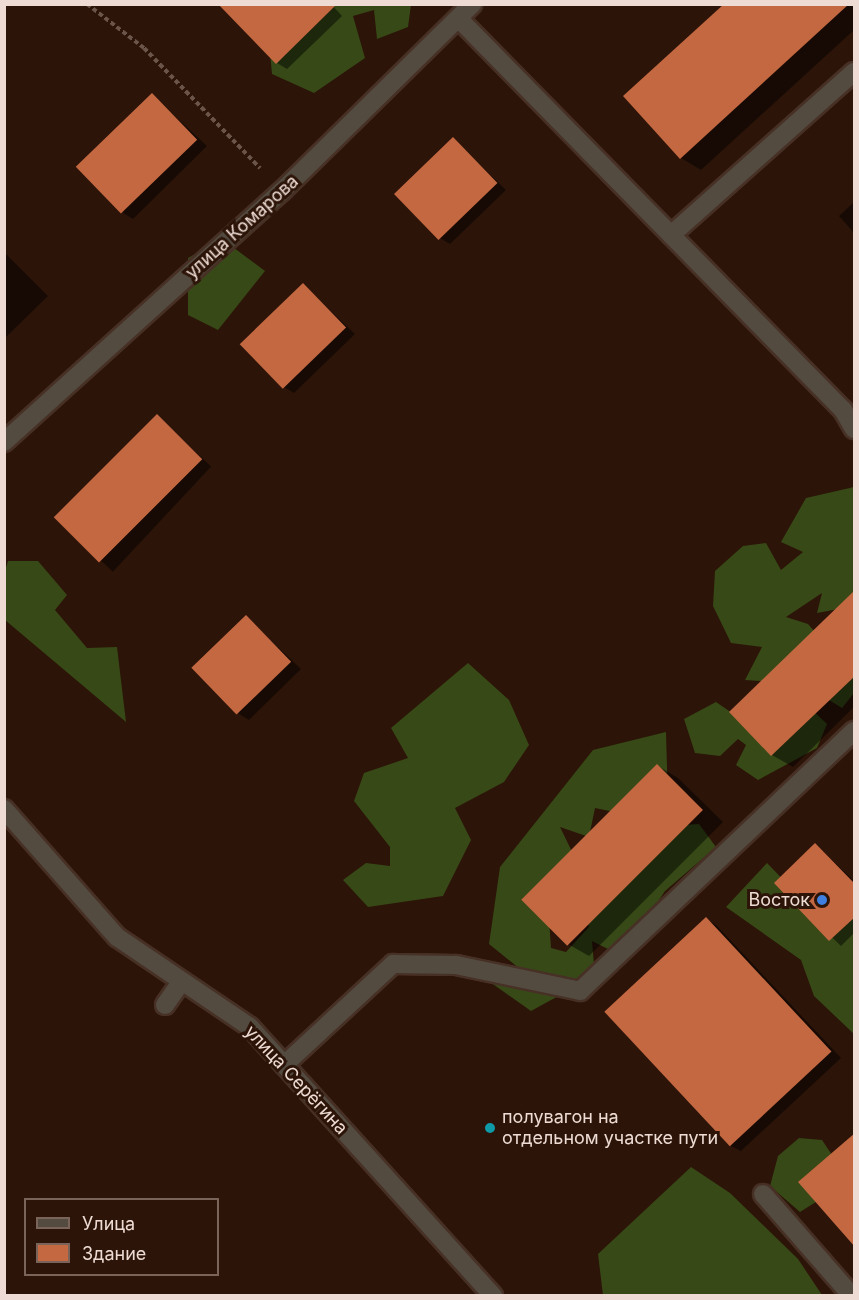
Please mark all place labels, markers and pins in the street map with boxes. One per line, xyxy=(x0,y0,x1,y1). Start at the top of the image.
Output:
place label: Восток xyxy=(749,889,810,911)
marker: Восток xyxy=(815,893,829,907)
place label: полувагон на отдельном участке пути xyxy=(502,1107,718,1150)
marker: полувагон на отдельном участке пути xyxy=(483,1121,497,1135)

